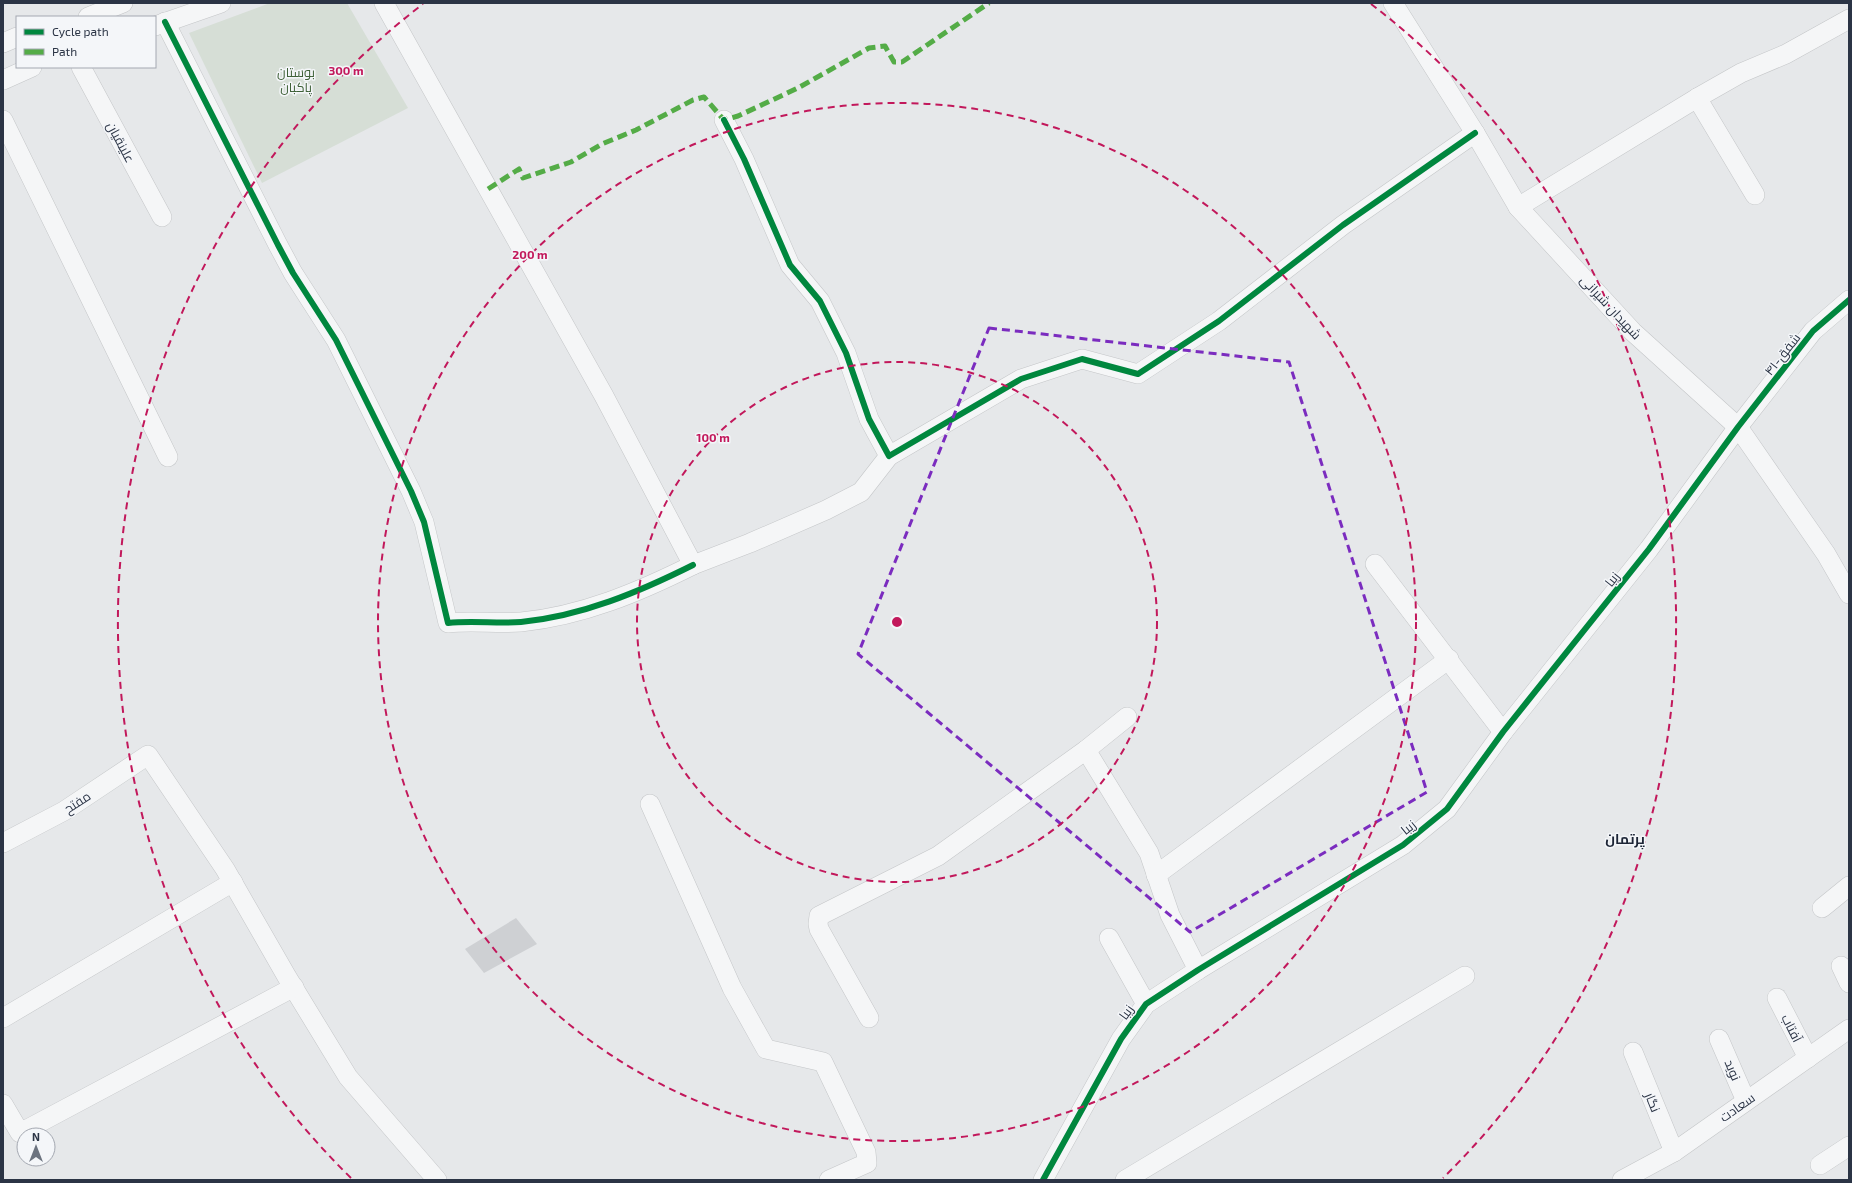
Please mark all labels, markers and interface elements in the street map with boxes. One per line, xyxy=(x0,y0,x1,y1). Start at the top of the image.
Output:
legend xyxy=(16,16,156,68)
text: Cycle path xyxy=(52,24,109,38)
text: Path xyxy=(52,44,77,58)
text: 300 m xyxy=(328,63,364,77)
park label: بوستان پاکبان xyxy=(277,64,315,97)
street label: علینقیان xyxy=(104,119,138,165)
text: 200 m xyxy=(512,247,548,261)
street label: شهیدان شیرانی xyxy=(1577,272,1645,342)
street label: شفق-۴۱ xyxy=(1761,330,1803,378)
text: 100 m xyxy=(696,430,730,444)
street label: زیبا xyxy=(1601,568,1623,590)
centre of rings xyxy=(890,615,904,629)
street label: مفتح xyxy=(61,787,94,817)
street label: زیبا xyxy=(1397,816,1419,838)
district label: پرتمان xyxy=(1605,830,1645,850)
street label: زیبا xyxy=(1115,1001,1137,1023)
street label: آفتاب xyxy=(1778,1011,1806,1045)
street label: نوید xyxy=(1721,1057,1745,1083)
street label: نگار xyxy=(1641,1089,1664,1114)
street label: سعادت xyxy=(1716,1089,1758,1125)
north arrow xyxy=(16,1127,56,1167)
text: N xyxy=(32,1130,40,1143)

